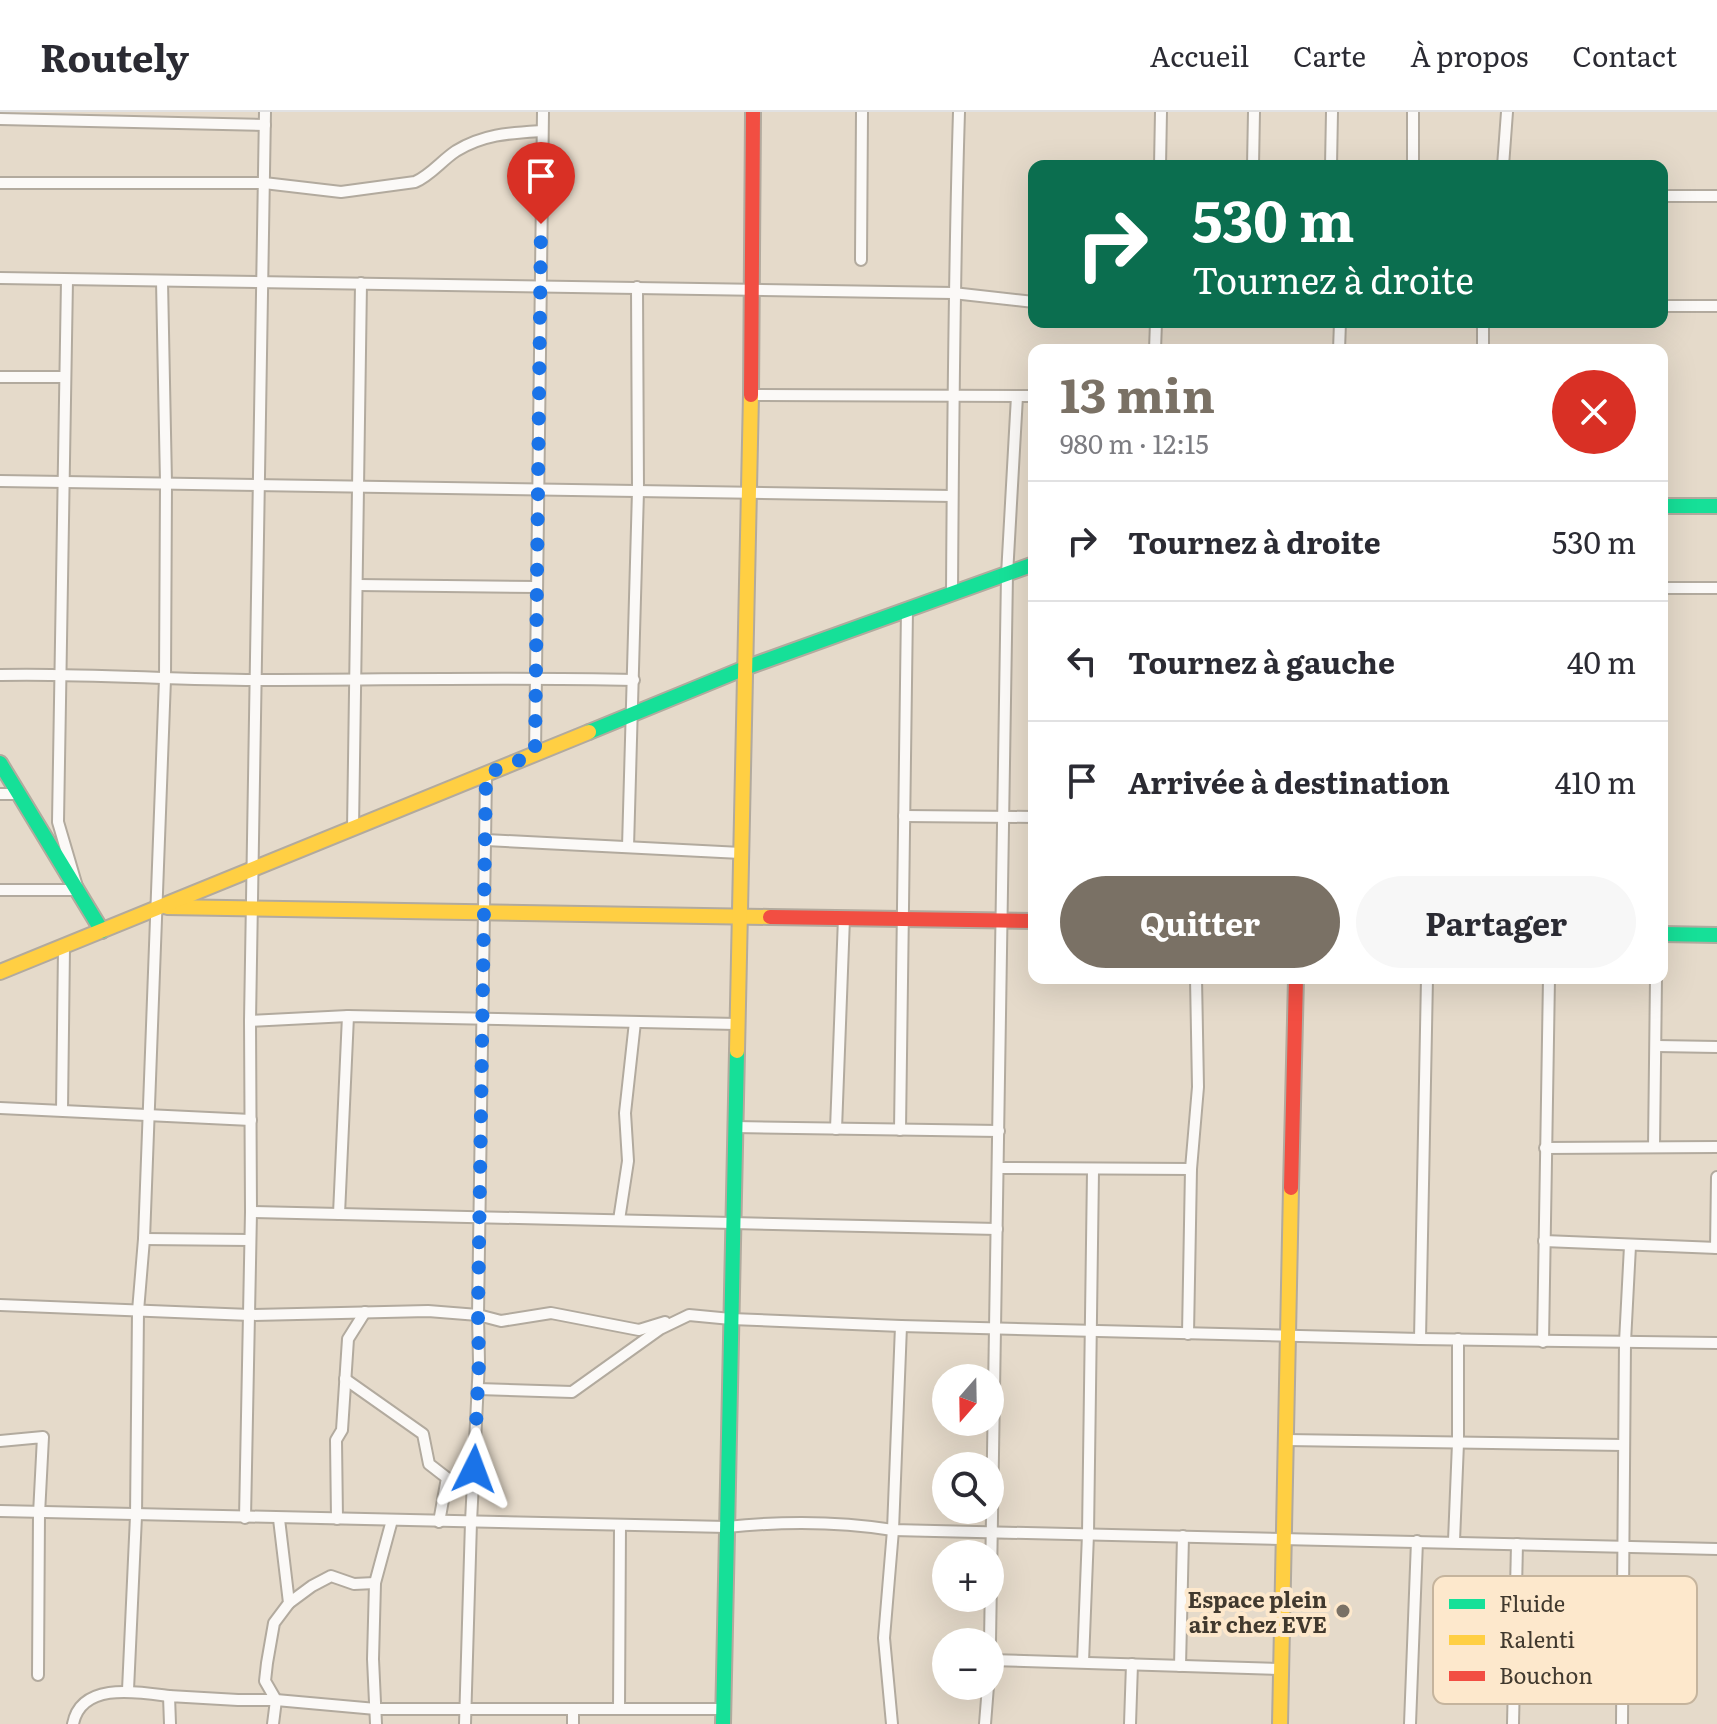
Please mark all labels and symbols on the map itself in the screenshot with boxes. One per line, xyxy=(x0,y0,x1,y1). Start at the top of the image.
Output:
pin xyxy=(507,142,575,224)
north arrow xyxy=(932,1364,1004,1436)
position arrow xyxy=(432,1427,516,1511)
legend xyxy=(1433,1576,1697,1704)
place label: Espace plein air chez EVE xyxy=(1188,1582,1327,1640)
text: Fluide xyxy=(1499,1586,1565,1619)
marker: Espace plein air chez EVE xyxy=(1334,1602,1352,1620)
text: Ralenti xyxy=(1499,1622,1575,1655)
text: Bouchon xyxy=(1499,1658,1593,1691)

